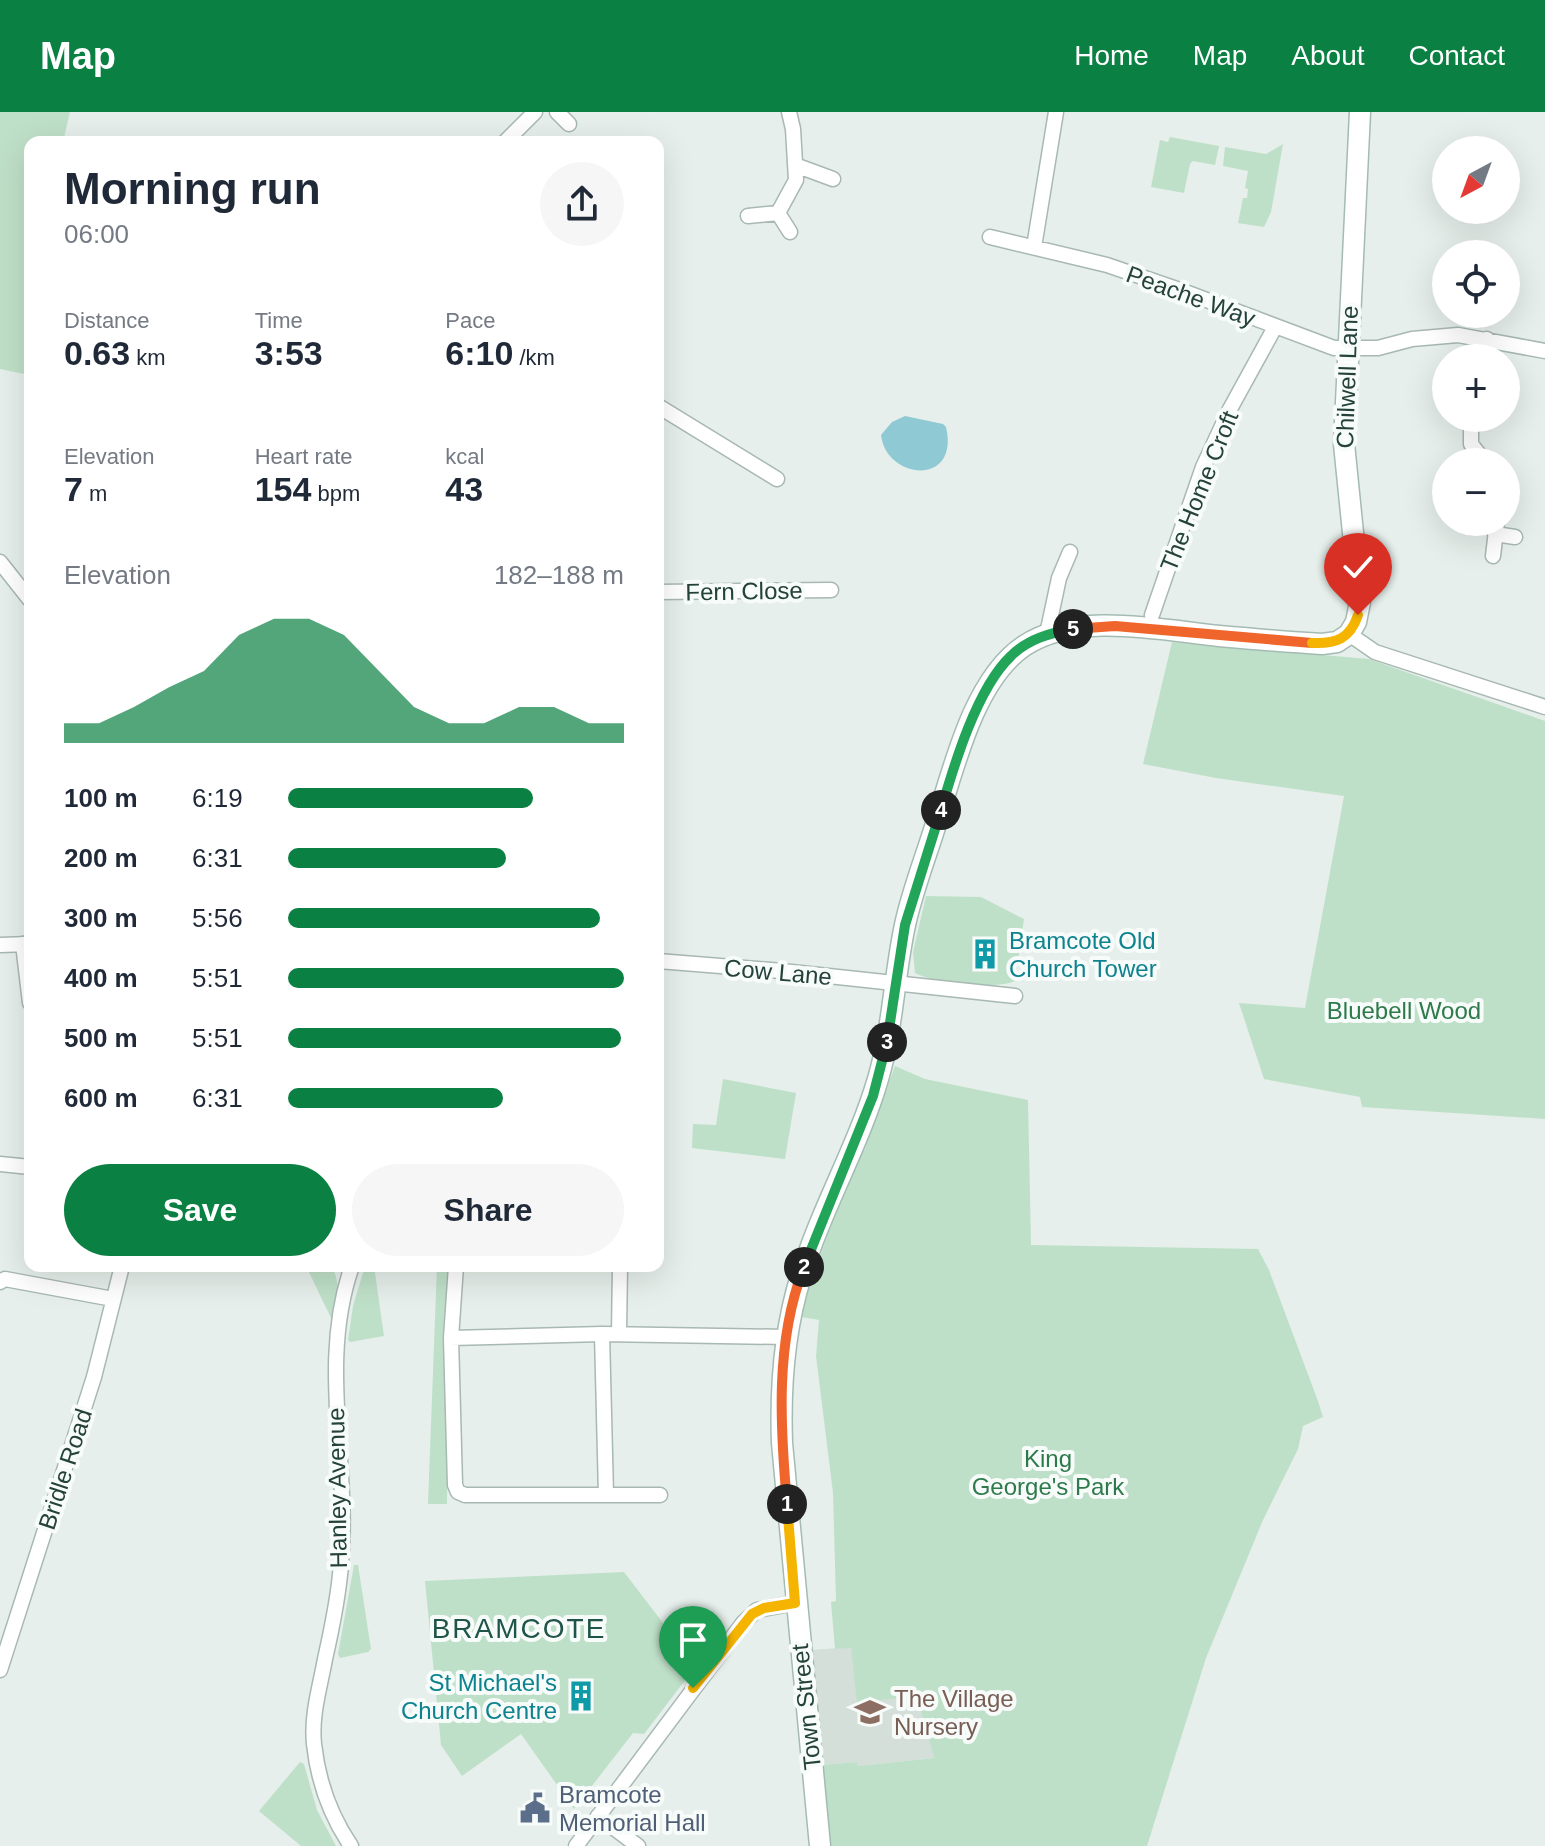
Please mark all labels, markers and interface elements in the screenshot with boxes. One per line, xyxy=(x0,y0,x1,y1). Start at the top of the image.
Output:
text: Map xyxy=(40,35,116,77)
text: Home xyxy=(1074,40,1149,71)
text: Map xyxy=(1193,40,1247,71)
text: About xyxy=(1291,40,1365,71)
text: Contact xyxy=(1409,40,1505,71)
north arrow xyxy=(1432,136,1520,224)
map controls xyxy=(1432,136,1520,536)
button: share xyxy=(540,162,624,246)
text: Morning run xyxy=(64,164,321,213)
text: 06:00 xyxy=(64,219,129,249)
button: locate xyxy=(1432,240,1520,328)
street label: Peache Way xyxy=(1123,260,1259,332)
street label: Chilwell Lane xyxy=(1331,305,1363,449)
text: Distance xyxy=(64,308,150,333)
text: Time xyxy=(255,308,303,333)
text: Pace xyxy=(445,308,495,333)
text: 0.63 xyxy=(64,334,130,372)
text: 3:53 xyxy=(255,334,323,372)
text: 6:10 xyxy=(445,334,513,372)
button: + xyxy=(1432,344,1520,432)
text: km xyxy=(130,345,166,370)
text: /km xyxy=(513,345,555,370)
street label: The Home Croft xyxy=(1155,406,1244,575)
text: Elevation xyxy=(64,444,155,469)
text: Heart rate xyxy=(255,444,352,469)
text: kcal xyxy=(445,444,484,469)
button: − xyxy=(1432,448,1520,536)
text: 7 xyxy=(64,470,83,508)
text: 154 xyxy=(255,470,311,508)
text: 43 xyxy=(445,470,483,508)
text: m xyxy=(83,481,107,506)
text: bpm xyxy=(311,481,360,506)
pin xyxy=(1324,533,1392,615)
icon: check xyxy=(1336,545,1380,589)
text: Elevation xyxy=(64,560,171,590)
text: 182–188 m xyxy=(494,560,624,590)
street label: Fern Close xyxy=(685,576,803,606)
pin: 5 xyxy=(1053,609,1093,649)
text: 5 xyxy=(1067,616,1079,641)
text: 100 m xyxy=(64,783,138,813)
text: 6:19 xyxy=(192,783,243,813)
pin: 4 xyxy=(921,790,961,830)
text: 4 xyxy=(935,797,947,822)
text: 200 m xyxy=(64,843,138,873)
text: 6:31 xyxy=(192,843,243,873)
text: 300 m xyxy=(64,903,138,933)
text: 5:56 xyxy=(192,903,243,933)
place label: Bramcote Old Church Tower xyxy=(1009,927,1157,982)
building icon: Bramcote Old Church Tower xyxy=(968,937,1002,971)
street label: Cow Lane xyxy=(723,954,833,990)
text: 400 m xyxy=(64,963,138,993)
text: 5:51 xyxy=(192,963,243,993)
park label: Bluebell Wood xyxy=(1327,997,1481,1024)
pin: 3 xyxy=(867,1022,907,1062)
text: 500 m xyxy=(64,1023,138,1053)
text: 5:51 xyxy=(192,1023,243,1053)
text: 3 xyxy=(881,1029,893,1054)
text: 600 m xyxy=(64,1083,138,1113)
text: 6:31 xyxy=(192,1083,243,1113)
button: Save xyxy=(64,1164,336,1256)
button: Share xyxy=(352,1164,624,1256)
pin: 2 xyxy=(784,1247,824,1287)
text: 2 xyxy=(798,1254,810,1279)
street label: Bridle Road xyxy=(33,1405,97,1533)
street label: Hanley Avenue xyxy=(322,1407,352,1569)
park label: King George's Park xyxy=(972,1445,1125,1500)
pin: 1 xyxy=(767,1484,807,1524)
text: 1 xyxy=(781,1491,793,1516)
pin xyxy=(659,1606,727,1688)
district label: BRAMCOTE xyxy=(432,1613,606,1644)
icon: arrive xyxy=(671,1618,715,1662)
street label: Town Street xyxy=(786,1642,826,1771)
place label: St Michael's Church Centre xyxy=(401,1669,557,1724)
building icon: St Michael's Church Centre xyxy=(564,1679,598,1713)
place label: The Village Nursery xyxy=(894,1685,1014,1740)
school or university icon: The Village Nursery xyxy=(853,1695,887,1729)
place label: Bramcote Memorial Hall xyxy=(559,1781,706,1836)
public building icon: Bramcote Memorial Hall xyxy=(518,1791,552,1825)

